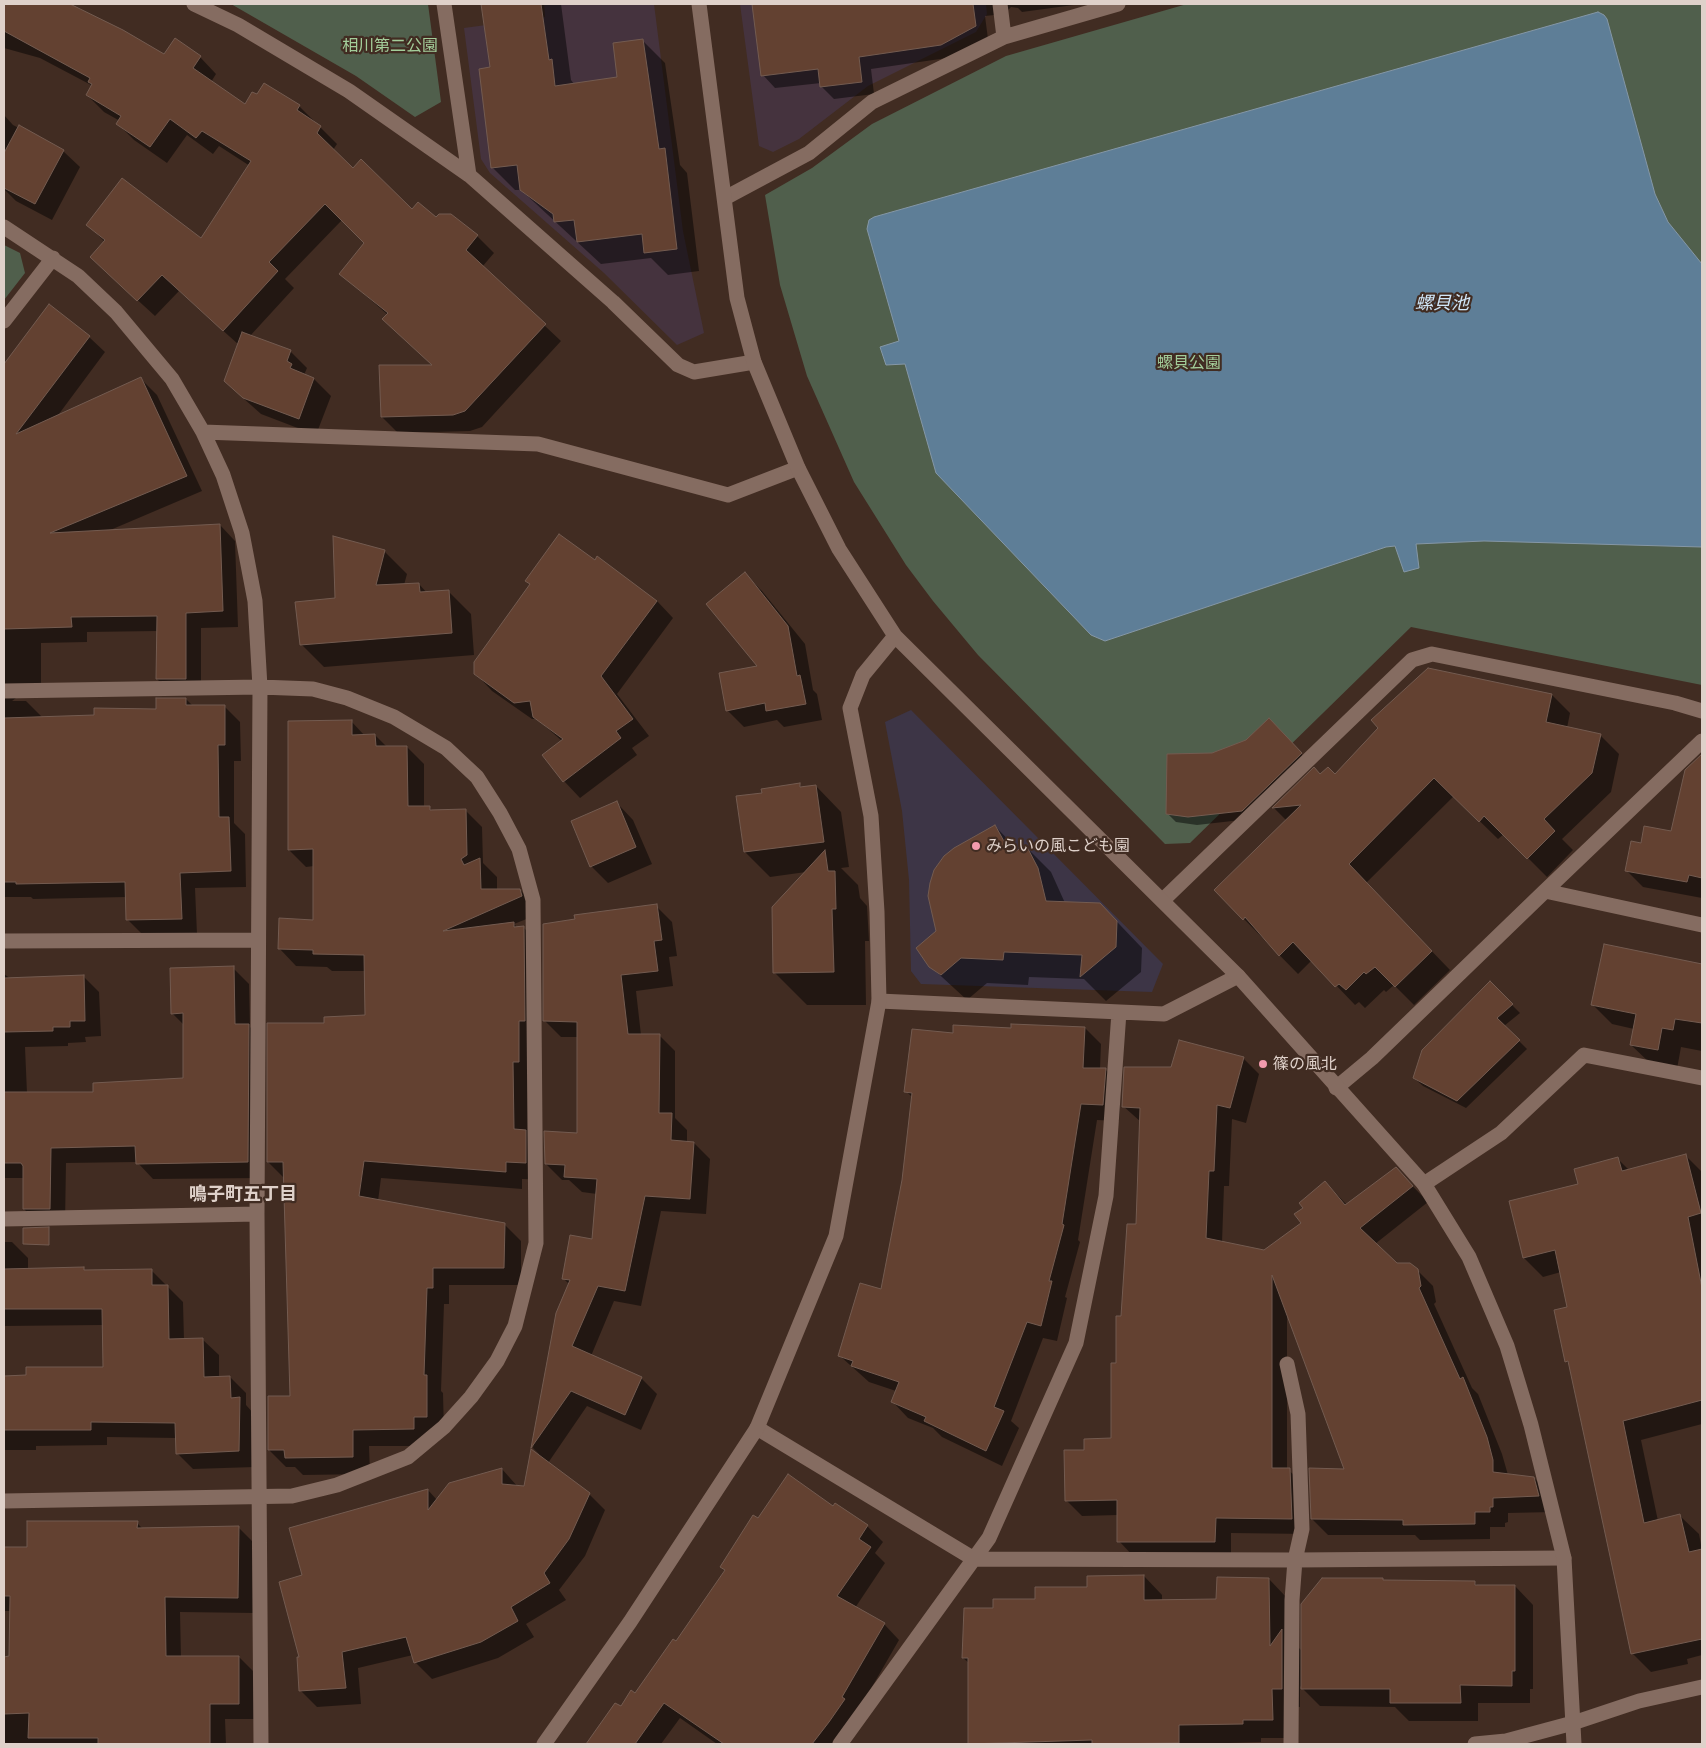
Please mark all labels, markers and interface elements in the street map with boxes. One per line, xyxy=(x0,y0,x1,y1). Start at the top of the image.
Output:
park label: 相川第二公園 xyxy=(342,36,438,56)
water label: 螺貝池 xyxy=(1415,292,1469,314)
park label: 螺貝公園 xyxy=(1157,353,1221,373)
place label: みらいの風こども園 xyxy=(986,836,1130,856)
marker: みらいの風こども園 xyxy=(970,840,982,852)
place label: 篠の風北 xyxy=(1273,1054,1337,1074)
marker: 篠の風北 xyxy=(1257,1058,1269,1070)
district label: 鳴子町五丁目 xyxy=(189,1183,297,1205)

